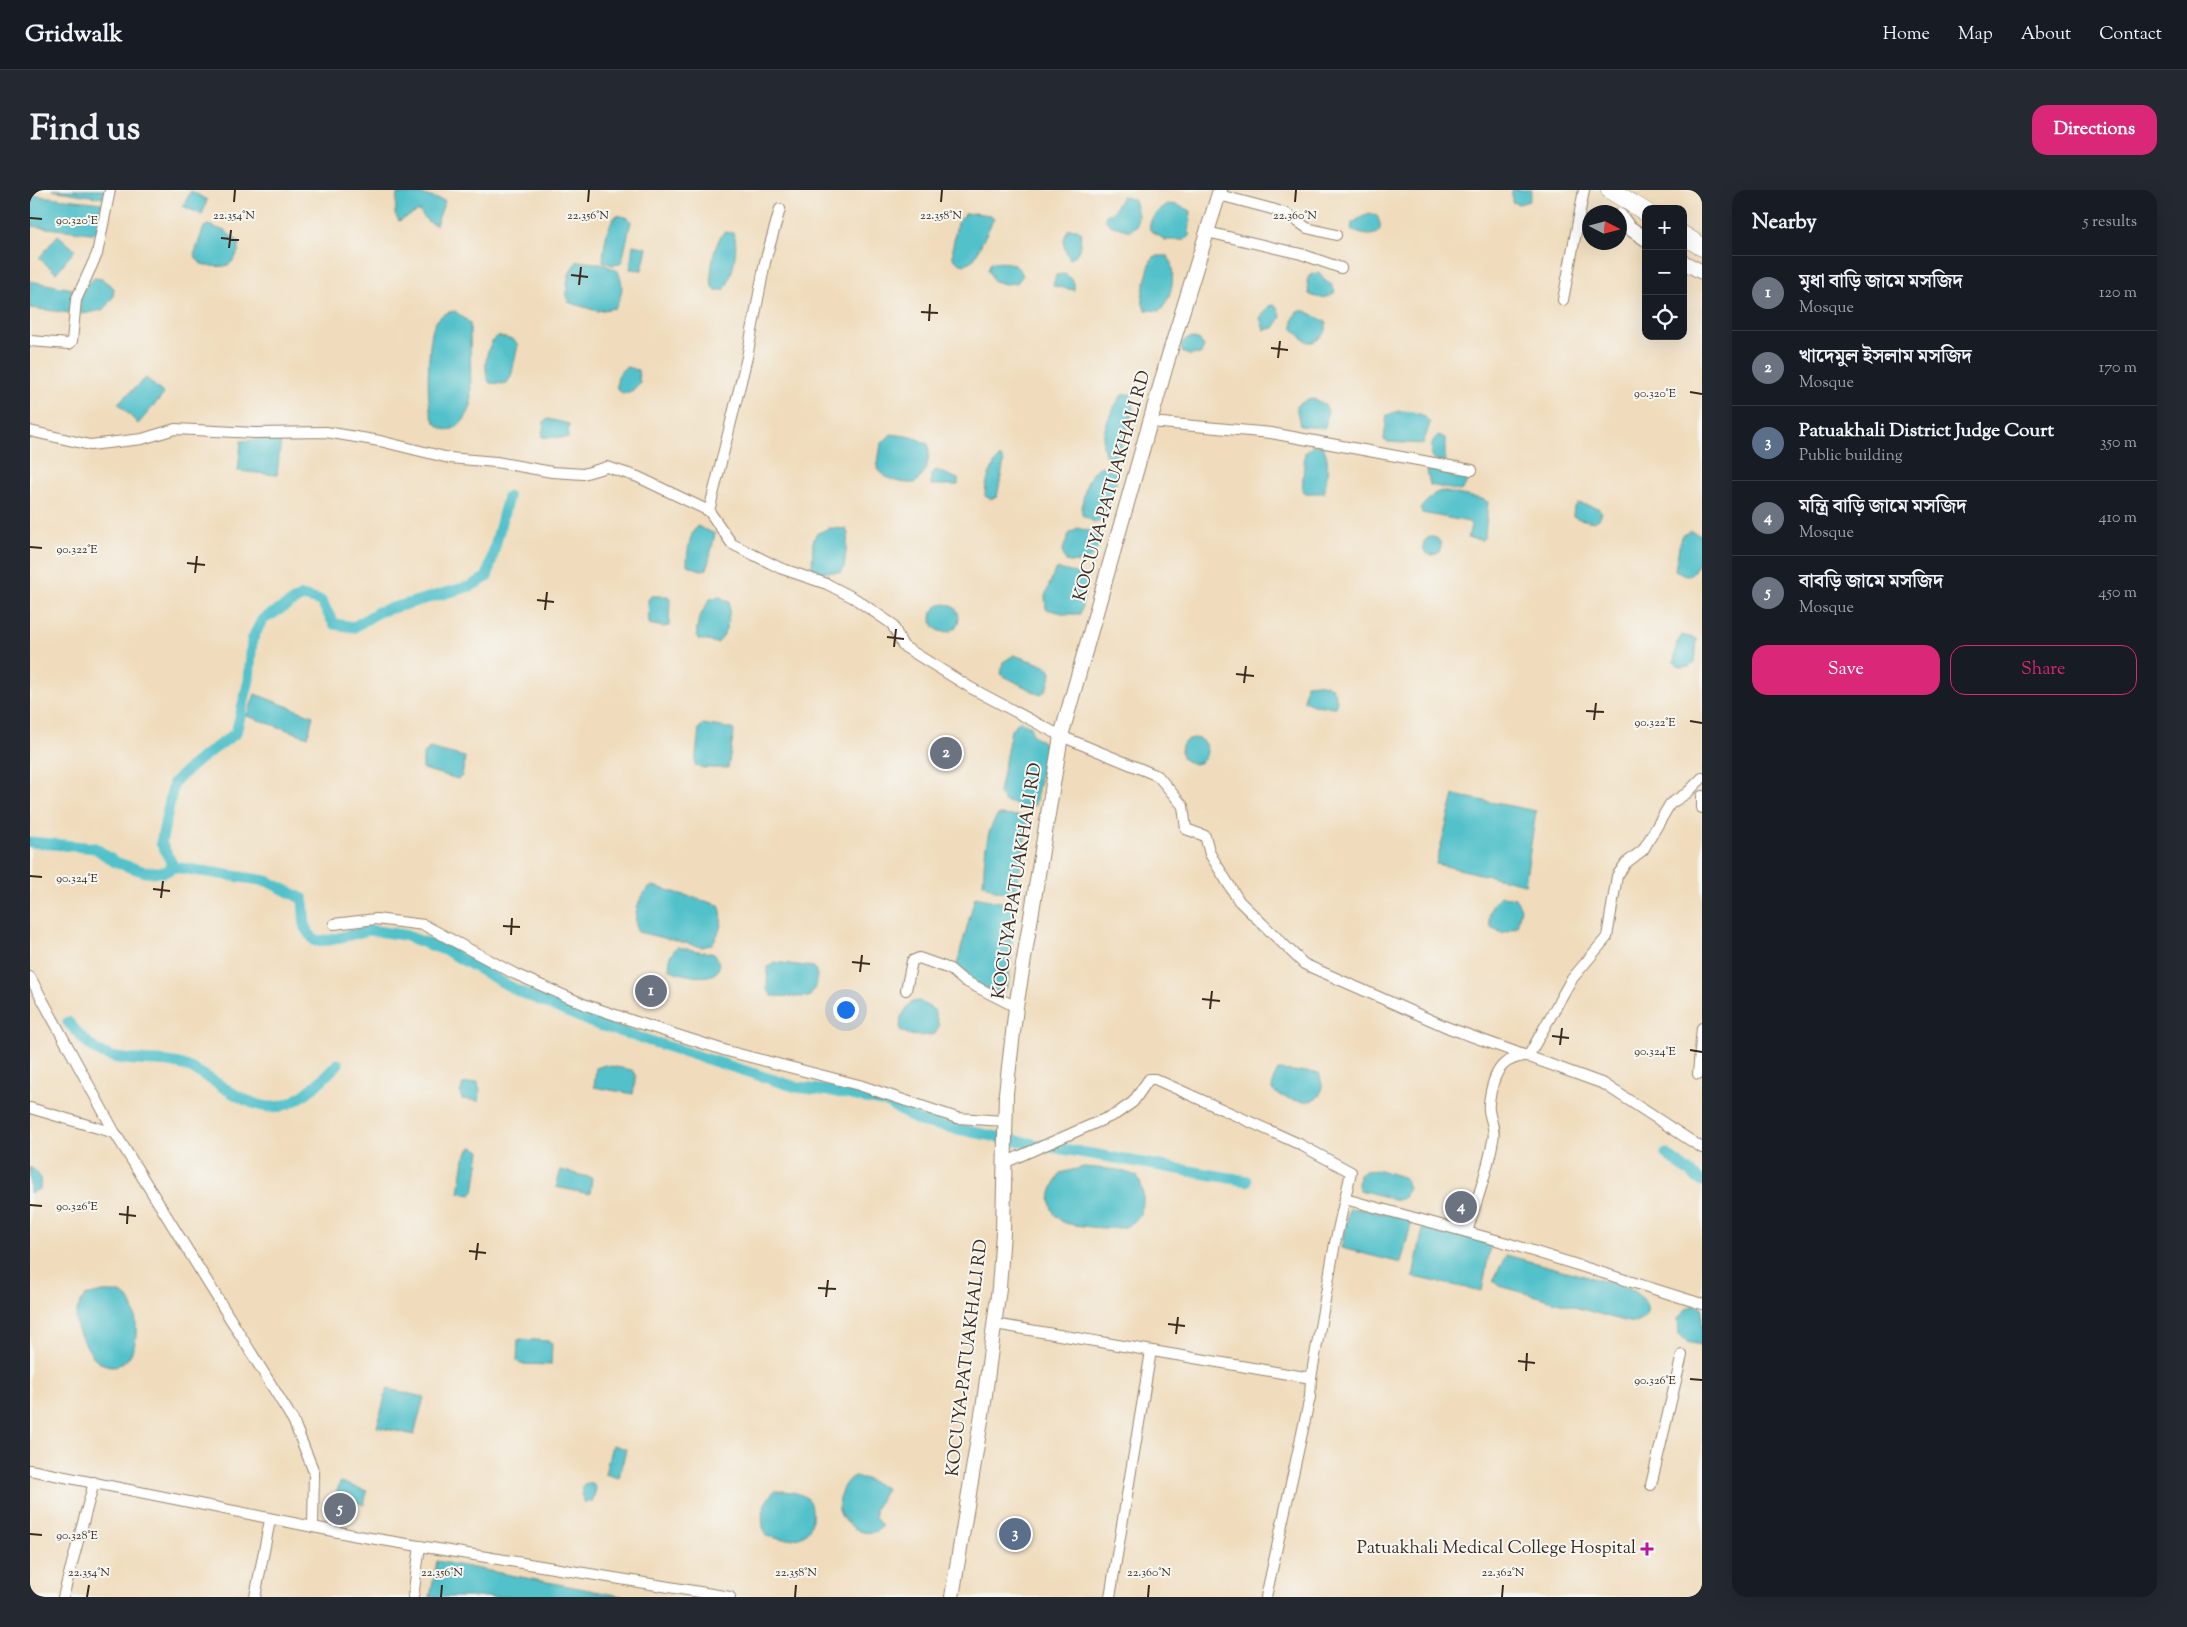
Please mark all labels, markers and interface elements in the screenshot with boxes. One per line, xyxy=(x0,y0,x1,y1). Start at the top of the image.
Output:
text: Gridwalk xyxy=(25,18,123,52)
text: Home xyxy=(1883,22,1930,48)
text: Map xyxy=(1958,22,1993,48)
text: About xyxy=(2021,22,2071,48)
text: Contact xyxy=(2099,22,2162,48)
text: Find us xyxy=(30,105,140,156)
button: Directions xyxy=(2032,105,2157,155)
north arrow xyxy=(1582,205,1627,250)
map controls xyxy=(1642,205,1687,340)
button: + xyxy=(1642,205,1687,250)
text: 22.354°N xyxy=(213,207,255,225)
text: 22.356°N xyxy=(567,207,609,225)
text: 22.358°N xyxy=(920,207,962,225)
text: 22.360°N xyxy=(1273,207,1317,225)
text: Nearby xyxy=(1752,208,1817,238)
text: 5 results xyxy=(2083,211,2137,234)
text: 90.320°E xyxy=(56,212,99,230)
button: − xyxy=(1642,250,1687,295)
text: মৃধা বাড়ি জামে মসজিদ xyxy=(1799,269,1963,296)
text: 1 xyxy=(1765,282,1771,305)
text: 120 m xyxy=(2099,282,2137,305)
button: locate xyxy=(1642,295,1687,340)
text: Mosque xyxy=(1799,297,1854,320)
text: খাদেমুল ইসলাম মসজিদ xyxy=(1799,344,1972,371)
text: 2 xyxy=(1764,357,1772,380)
text: 170 m xyxy=(2099,357,2137,380)
street label: KOCUYA-PATUAKHALI RD xyxy=(1068,368,1158,604)
text: Mosque xyxy=(1799,372,1854,395)
text: 90.320°E xyxy=(1634,385,1677,403)
text: Patuakhali District Judge Court xyxy=(1799,418,2054,445)
text: 3 xyxy=(1765,432,1771,455)
text: 350 m xyxy=(2100,432,2137,455)
text: Public building xyxy=(1799,445,1903,468)
text: মন্ত্রি বাড়ি জামে মসজিদ xyxy=(1799,494,1967,521)
text: 4 xyxy=(1764,507,1772,530)
text: 410 m xyxy=(2099,507,2137,530)
text: Mosque xyxy=(1799,522,1854,545)
text: 90.322°E xyxy=(56,541,98,559)
text: বাবড়ি জামে মসজিদ xyxy=(1799,569,1943,596)
text: 5 xyxy=(1765,582,1771,605)
text: 450 m xyxy=(2098,582,2137,605)
text: Mosque xyxy=(1799,597,1854,620)
button: Save xyxy=(1752,645,1940,695)
button: Share xyxy=(1950,645,2137,695)
text: 90.322°E xyxy=(1634,714,1676,732)
pin: 2 xyxy=(930,734,962,772)
street label: KOCUYA-PATUAKHALI RD xyxy=(986,761,1050,1001)
text: 90.324°E xyxy=(56,870,99,888)
pin: 1 xyxy=(635,972,667,1010)
your location xyxy=(833,997,859,1023)
text: 90.324°E xyxy=(1634,1043,1677,1061)
pin: 4 xyxy=(1445,1188,1477,1226)
text: 90.326°E xyxy=(56,1198,99,1216)
street label: KOCUYA-PATUAKHALI RD xyxy=(941,1238,995,1478)
text: 90.326°E xyxy=(1634,1372,1677,1390)
pin: 5 xyxy=(324,1490,356,1528)
pin: 3 xyxy=(999,1515,1031,1553)
text: 90.328°E xyxy=(56,1527,99,1545)
place label: Patuakhali Medical College Hospital xyxy=(1357,1536,1636,1562)
marker: Patuakhali Medical College Hospital xyxy=(1640,1542,1654,1556)
text: 22.354°N xyxy=(68,1564,110,1582)
text: 22.356°N xyxy=(421,1564,463,1582)
text: 22.358°N xyxy=(775,1564,817,1582)
text: 22.360°N xyxy=(1127,1564,1171,1582)
text: 22.362°N xyxy=(1482,1564,1525,1582)

